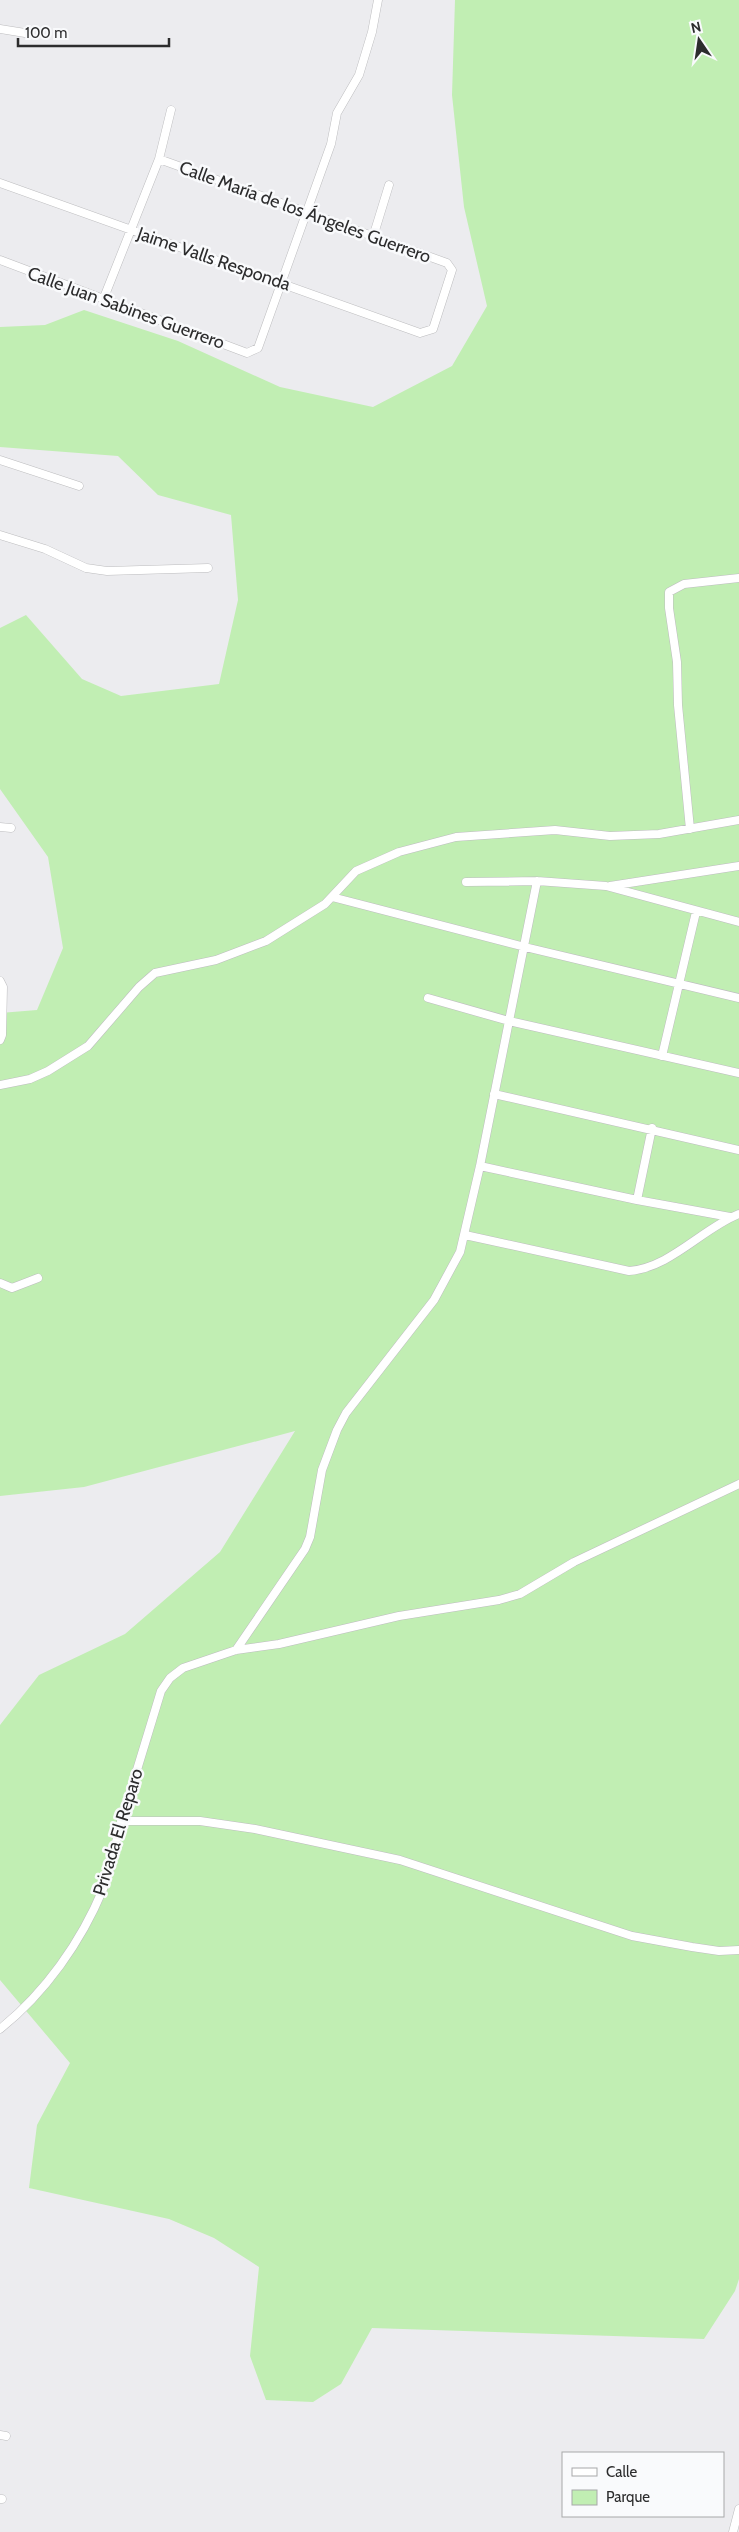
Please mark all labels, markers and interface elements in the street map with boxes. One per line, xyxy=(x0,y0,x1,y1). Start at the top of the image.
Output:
scale bar xyxy=(18,15,169,47)
north arrow xyxy=(674,15,724,65)
text: N xyxy=(689,17,703,37)
text: 100 m xyxy=(25,24,67,42)
street label: Calle María de los Ángeles Guerrero xyxy=(176,156,434,268)
street label: Jaime Valls Responda xyxy=(134,222,294,296)
street label: Calle Juan Sabines Guerrero xyxy=(24,262,228,354)
street label: Privada El Reparo xyxy=(88,1766,148,1898)
legend xyxy=(562,2452,724,2517)
text: Calle xyxy=(606,2463,637,2481)
text: Parque xyxy=(606,2488,650,2506)

